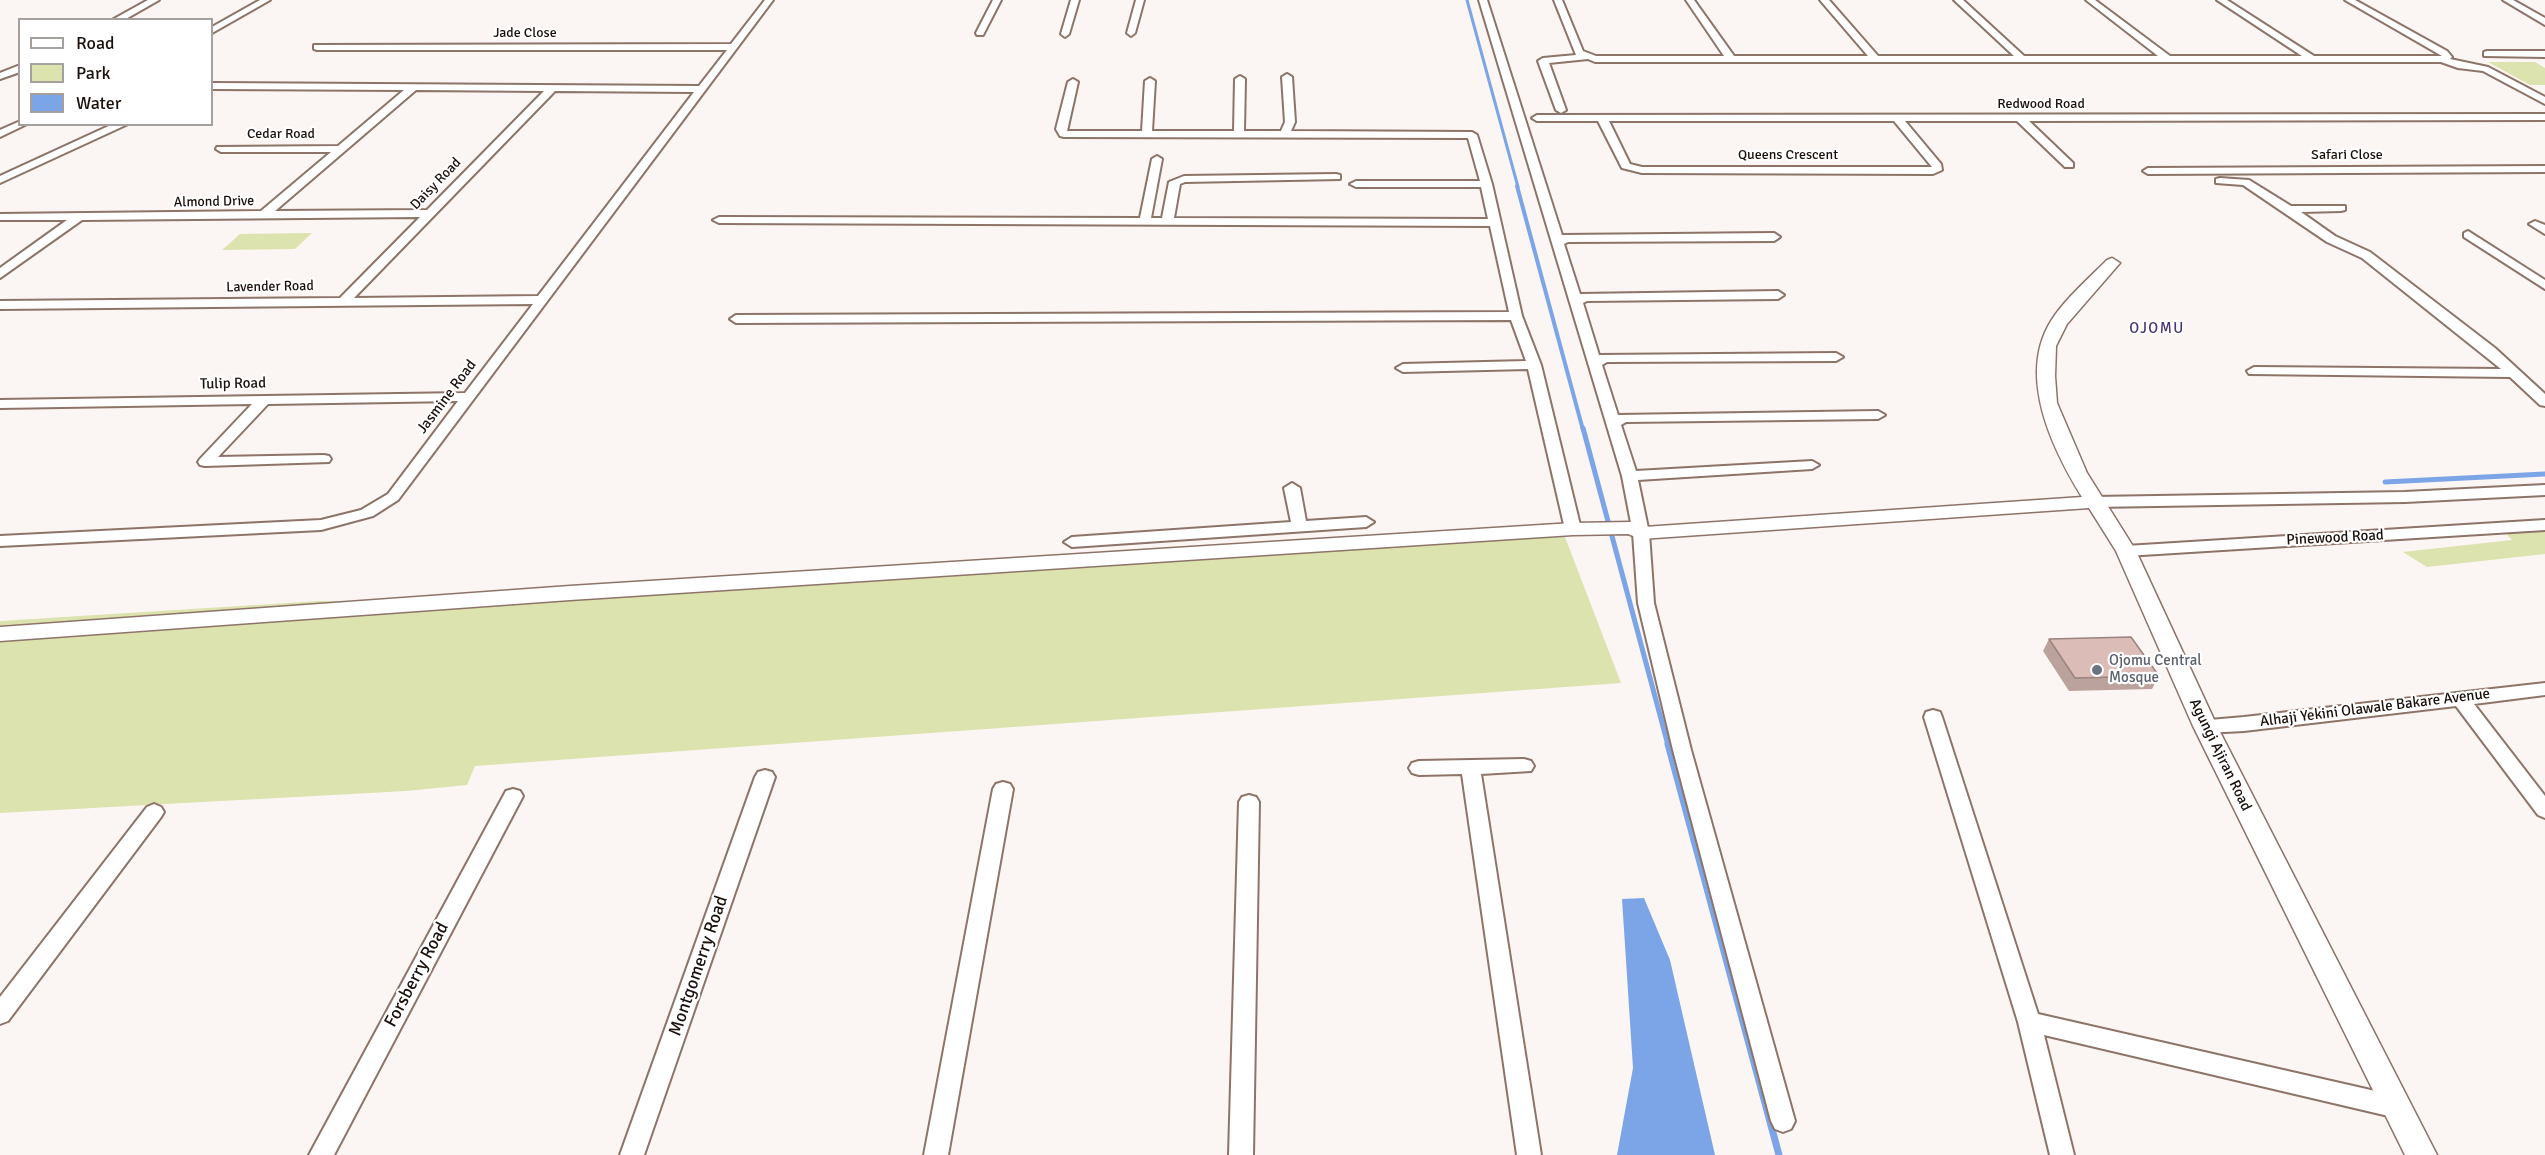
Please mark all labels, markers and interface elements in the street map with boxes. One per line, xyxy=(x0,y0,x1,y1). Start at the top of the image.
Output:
legend xyxy=(18,18,213,126)
street label: Jade Close xyxy=(493,25,557,41)
text: Road xyxy=(76,32,115,54)
text: Park xyxy=(76,62,111,84)
text: Water xyxy=(76,92,121,114)
street label: Redwood Road xyxy=(1997,96,2085,112)
street label: Cedar Road xyxy=(247,126,315,142)
street label: Queens Crescent xyxy=(1738,147,1838,163)
street label: Safari Close xyxy=(2311,147,2383,163)
street label: Daisy Road xyxy=(407,155,465,213)
street label: Almond Drive xyxy=(174,193,254,211)
street label: Lavender Road xyxy=(226,278,314,296)
district label: OJOMU xyxy=(2129,320,2185,338)
street label: Jasmine Road xyxy=(413,357,481,437)
street label: Tulip Road xyxy=(200,374,266,394)
street label: Pinewood Road xyxy=(2286,526,2384,550)
place label: Ojomu Central Mosque xyxy=(2109,652,2202,687)
marker: Ojomu Central Mosque xyxy=(2090,663,2104,677)
street label: Alhaji Yekini Olawale Bakare Avenue xyxy=(2259,685,2491,731)
street label: Agungi Ajiran Road xyxy=(2185,696,2255,814)
street label: Montgomerry Road xyxy=(665,893,733,1039)
street label: Forsberry Road xyxy=(380,919,454,1031)

